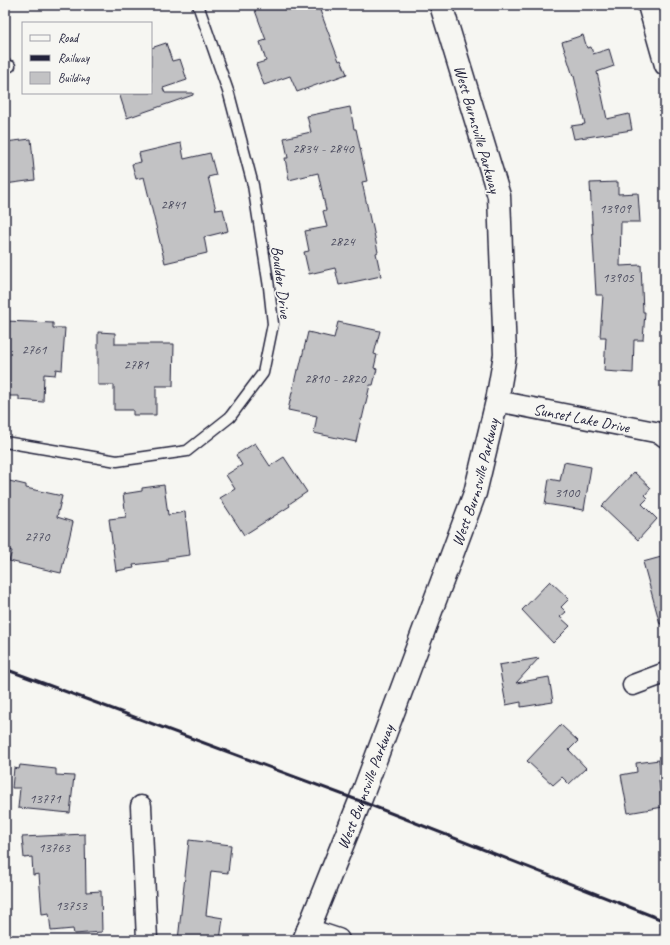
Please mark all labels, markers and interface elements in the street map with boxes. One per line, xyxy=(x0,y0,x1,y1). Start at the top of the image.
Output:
legend xyxy=(22,22,152,94)
text: Road xyxy=(58,30,80,46)
text: Railway xyxy=(58,50,90,66)
street label: West Burnsville Parkway xyxy=(449,63,505,197)
text: Building xyxy=(58,70,90,86)
house number: 2834 - 2840 xyxy=(292,140,356,157)
house number: 2841 xyxy=(160,196,186,213)
house number: 13909 xyxy=(599,200,632,217)
house number: 2824 xyxy=(329,233,356,250)
street label: Boulder Drive xyxy=(267,245,296,321)
house number: 13905 xyxy=(602,269,634,286)
house number: 2761 xyxy=(21,341,47,358)
house number: 2781 xyxy=(123,356,149,373)
house number: 2810 - 2820 xyxy=(304,370,368,387)
street label: Sunset Lake Drive xyxy=(531,399,633,438)
street label: West Burnsville Parkway xyxy=(447,415,504,549)
house number: 3100 xyxy=(554,484,581,501)
house number: 2770 xyxy=(24,528,51,545)
street label: West Burnsville Parkway xyxy=(333,720,399,852)
house number: 13771 xyxy=(29,790,61,807)
house number: 13763 xyxy=(38,839,71,856)
house number: 13753 xyxy=(55,897,88,914)

